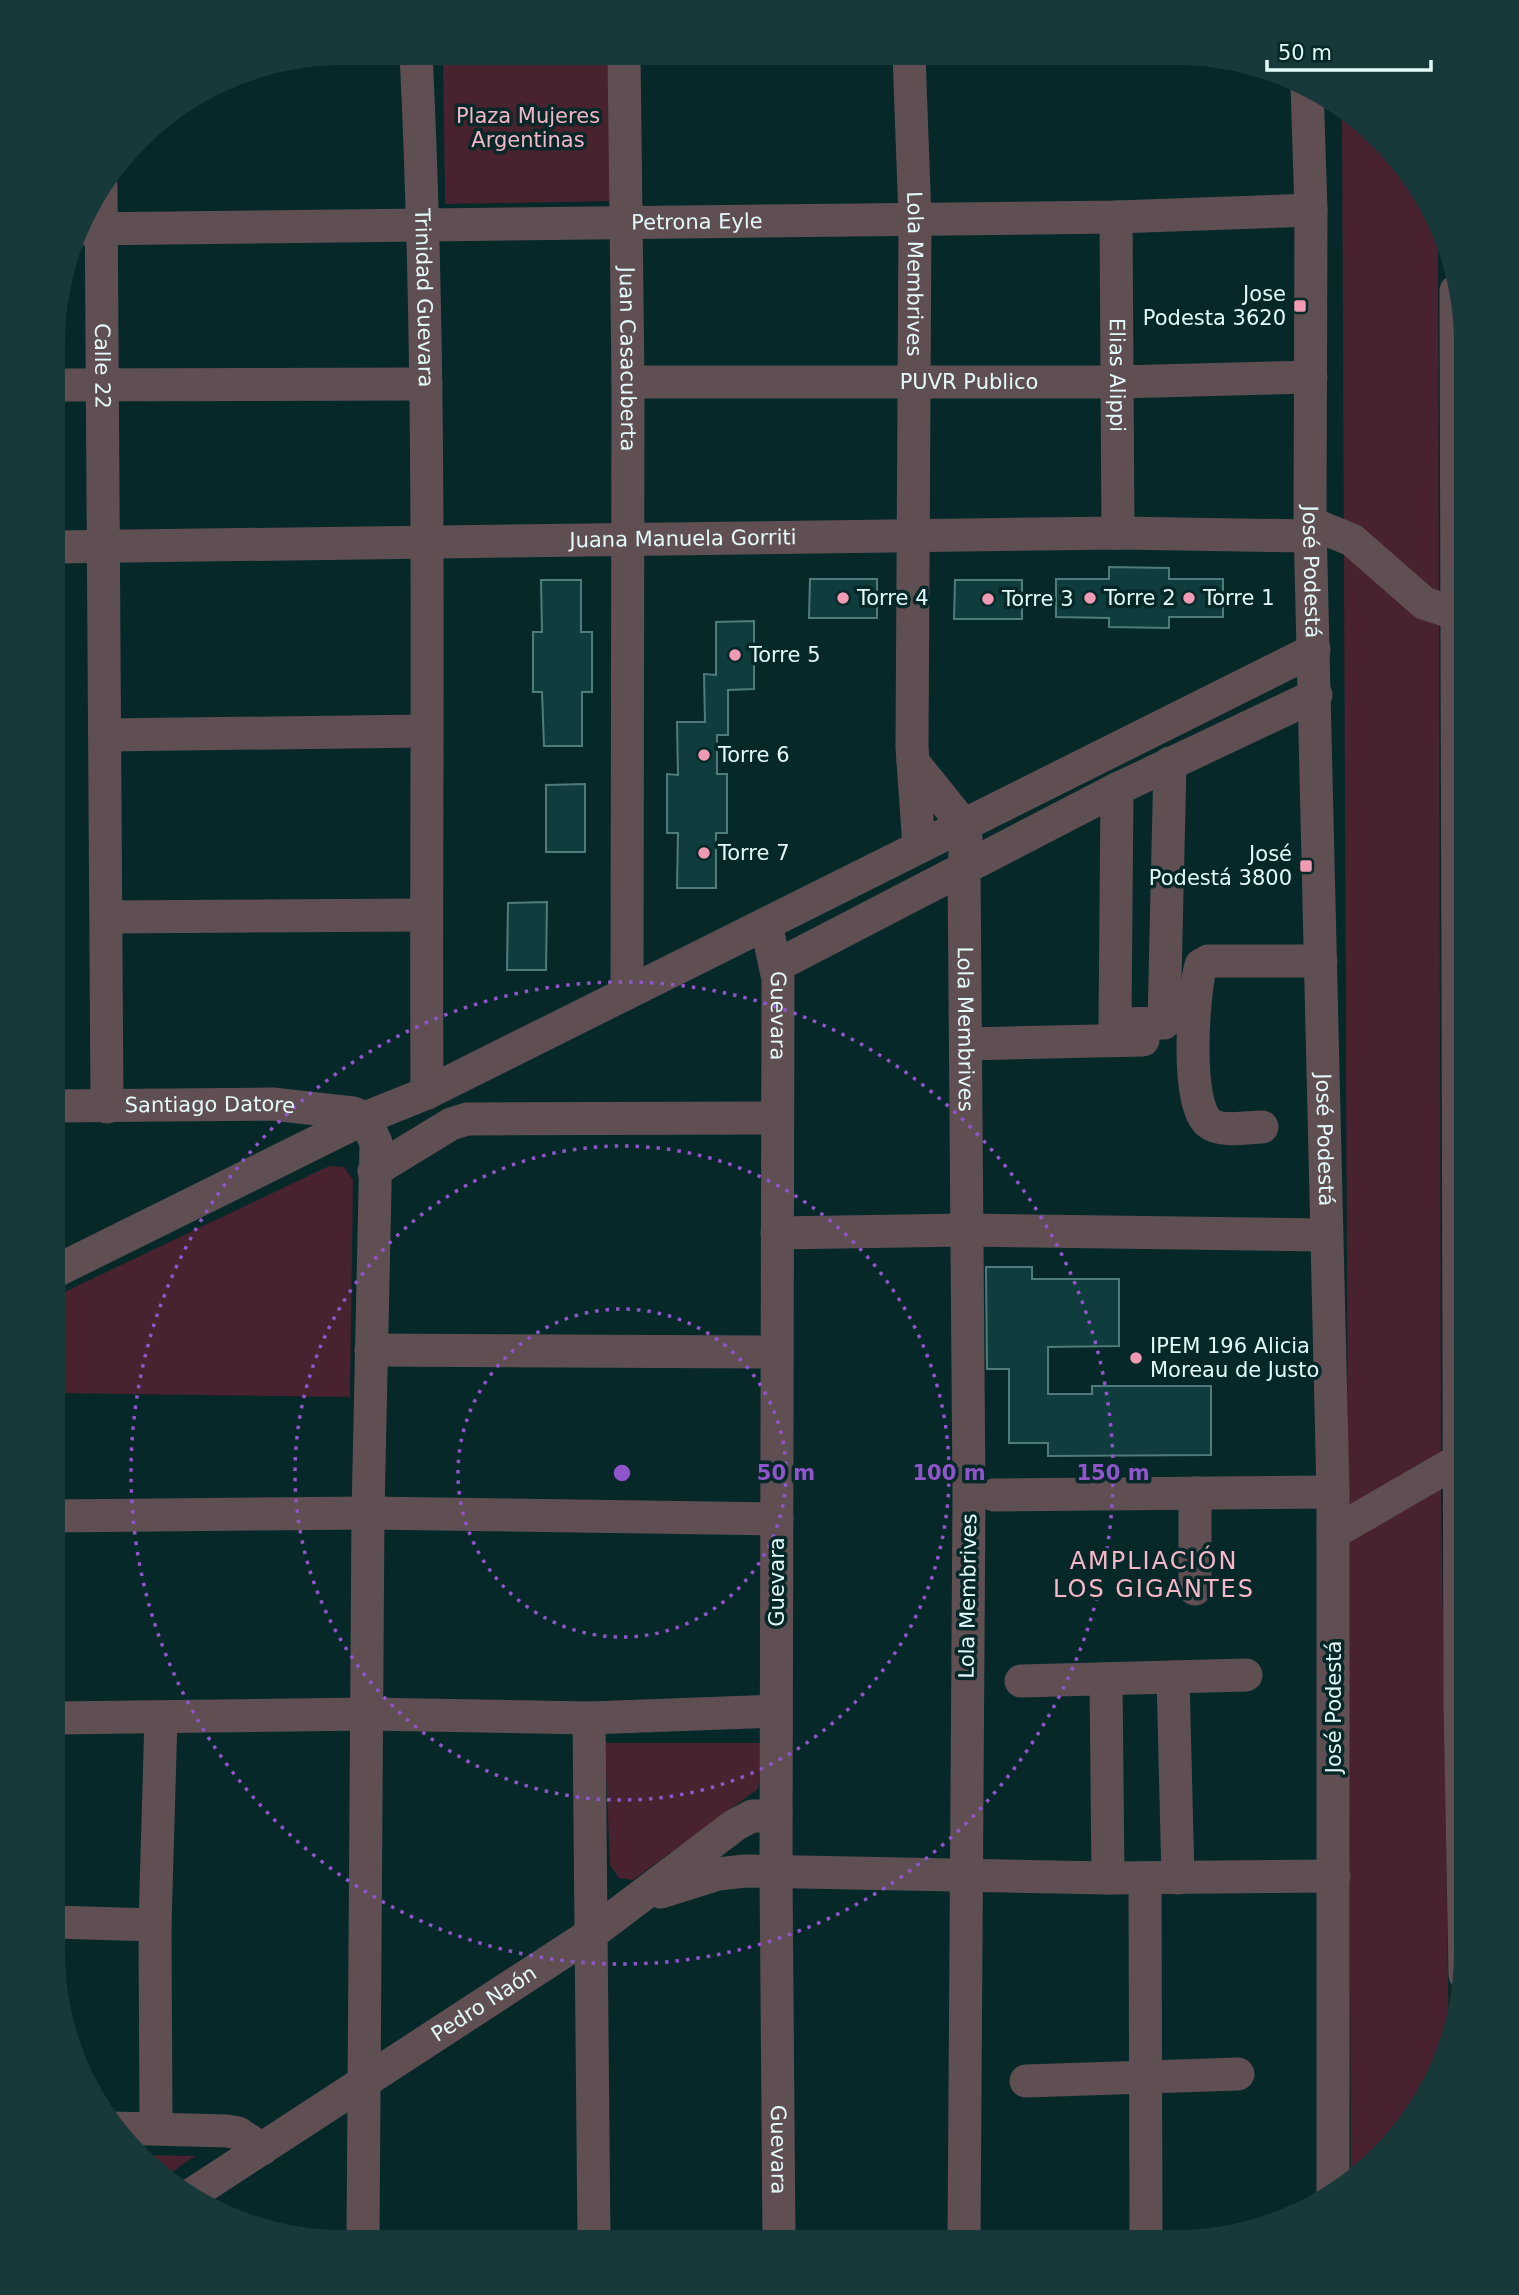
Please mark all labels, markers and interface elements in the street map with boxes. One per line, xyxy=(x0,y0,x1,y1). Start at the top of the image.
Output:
scale bar xyxy=(1267,28,1432,72)
text: 50 m xyxy=(1278,41,1332,65)
park label: Plaza Mujeres Argentinas xyxy=(456,104,600,152)
street label: Lola Membrives xyxy=(902,191,927,357)
street label: Trinidad Guevara xyxy=(410,207,438,387)
street label: Petrona Eyle xyxy=(631,209,763,235)
street label: Juan Casacuberta xyxy=(615,265,640,451)
place label: Jose Podesta 3620 xyxy=(1143,282,1286,330)
marker: Jose Podesta 3620 xyxy=(1292,298,1308,314)
street label: Elias Alippi xyxy=(1105,318,1129,432)
street label: Calle 22 xyxy=(90,323,114,409)
street label: PUVR Publico xyxy=(900,370,1038,394)
street label: José Podestá xyxy=(1298,504,1325,639)
street label: Juana Manuela Gorriti xyxy=(567,525,797,552)
place label: Torre 4 xyxy=(856,586,929,610)
place label: Torre 2 xyxy=(1103,586,1176,610)
place label: Torre 1 xyxy=(1202,586,1275,610)
place label: Torre 3 xyxy=(1001,587,1074,611)
marker: Torre 4 xyxy=(835,590,851,606)
marker: Torre 2 xyxy=(1082,590,1098,606)
marker: Torre 1 xyxy=(1181,590,1197,606)
marker: Torre 3 xyxy=(980,591,996,607)
place label: Torre 5 xyxy=(748,643,821,667)
marker: Torre 5 xyxy=(727,647,743,663)
place label: Torre 6 xyxy=(717,743,790,767)
marker: Torre 6 xyxy=(696,747,712,763)
place label: Torre 7 xyxy=(717,841,790,865)
place label: José Podestá 3800 xyxy=(1149,842,1292,890)
marker: Torre 7 xyxy=(696,845,712,861)
marker: José Podestá 3800 xyxy=(1298,858,1314,874)
street label: Lola Membrives xyxy=(953,946,978,1112)
street label: Guevara xyxy=(766,971,790,1060)
street label: José Podestá xyxy=(1311,1071,1338,1206)
street label: Santiago Datore xyxy=(125,1092,296,1119)
place label: IPEM 196 Alicia Moreau de Justo xyxy=(1150,1334,1319,1382)
marker: IPEM 196 Alicia Moreau de Justo xyxy=(1128,1350,1144,1366)
centre of rings xyxy=(610,1461,634,1485)
text: 50 m xyxy=(757,1461,815,1485)
text: 100 m xyxy=(912,1461,986,1485)
text: 150 m xyxy=(1076,1461,1150,1485)
street label: Lola Membrives xyxy=(955,1513,981,1679)
street label: Guevara xyxy=(765,1537,789,1627)
district label: AMPLIACIÓN LOS GIGANTES xyxy=(1053,1545,1255,1603)
street label: José Podestá xyxy=(1322,1641,1346,1775)
street label: Pedro Naón xyxy=(427,1961,541,2047)
street label: Guevara xyxy=(766,2105,791,2194)

